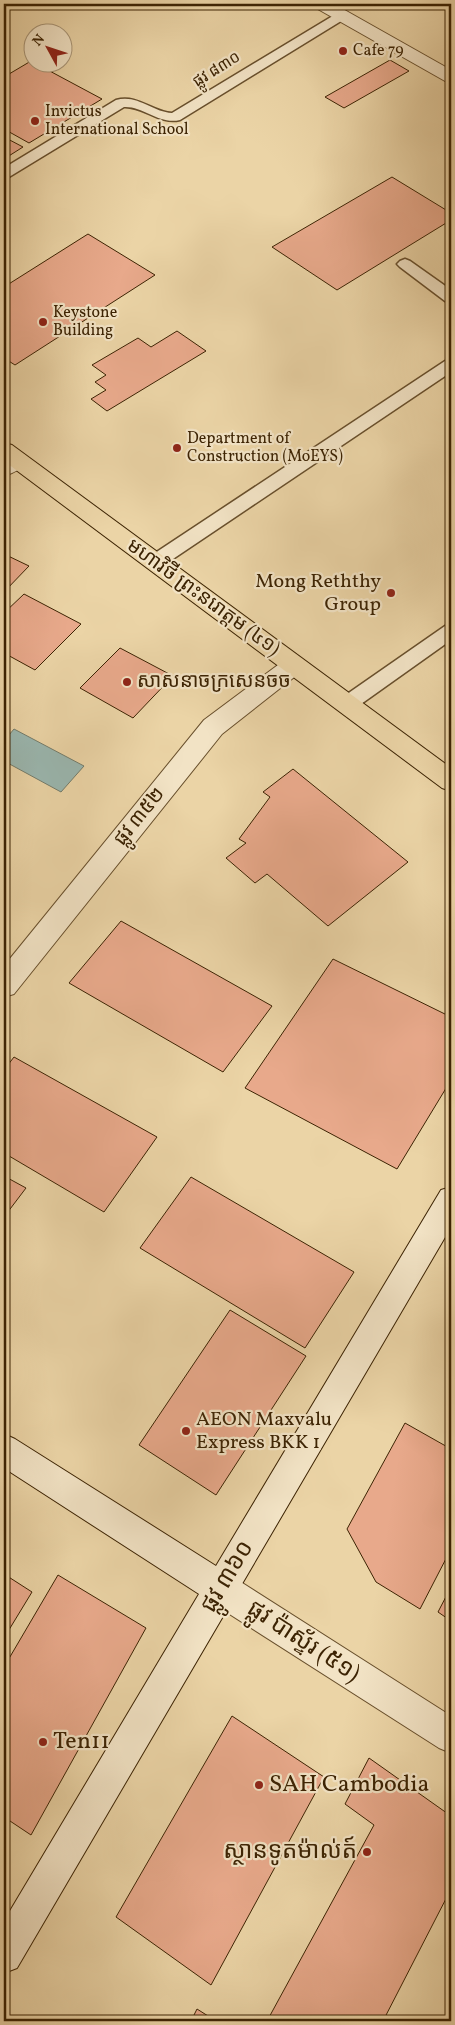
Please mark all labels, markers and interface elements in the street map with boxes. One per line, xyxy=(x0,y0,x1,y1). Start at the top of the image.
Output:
north arrow xyxy=(22,22,72,72)
text: N xyxy=(29,31,50,51)
place label: Cafe 79 xyxy=(353,40,404,62)
marker: Cafe 79 xyxy=(337,45,349,57)
street label: ផ្លូវ ៨៣០ xyxy=(189,47,246,95)
place label: Invictus International School xyxy=(45,101,189,141)
marker: Invictus International School xyxy=(29,115,41,127)
place label: Keystone Building xyxy=(53,302,117,342)
marker: Keystone Building xyxy=(37,316,49,328)
place label: Department of Construction (MoEYS) xyxy=(187,428,343,468)
marker: Department of Construction (MoEYS) xyxy=(171,442,183,454)
street label: មហាវិថី ព្រះនរោត្តម (៤១) xyxy=(120,532,286,663)
place label: Mong Reththy Group xyxy=(255,568,381,619)
marker: Mong Reththy Group xyxy=(385,587,397,599)
place label: សាសនាចក្រសេនចច xyxy=(137,668,291,696)
marker: សាសនាចក្រសេនចច xyxy=(121,676,133,688)
street label: ផ្លូវ ៣៥២ xyxy=(108,782,175,854)
place label: AEON Maxvalu Express BKK 1 xyxy=(196,1406,332,1457)
marker: AEON Maxvalu Express BKK 1 xyxy=(180,1425,192,1437)
street label: ផ្លូវ ៣៦០ xyxy=(193,1534,266,1621)
street label: ផ្លូវ ប៉ាស្ទ័រ (៥១) xyxy=(238,1593,366,1694)
place label: Ten11 xyxy=(53,1725,110,1759)
marker: Ten11 xyxy=(37,1736,49,1748)
place label: SAH Cambodia xyxy=(269,1768,430,1802)
marker: SAH Cambodia xyxy=(253,1779,265,1791)
place label: ស្ថានទូតម៉ាល់ត៍ xyxy=(223,1835,357,1869)
marker: ស្ថានទូតម៉ាល់ត៍ xyxy=(361,1846,373,1858)

